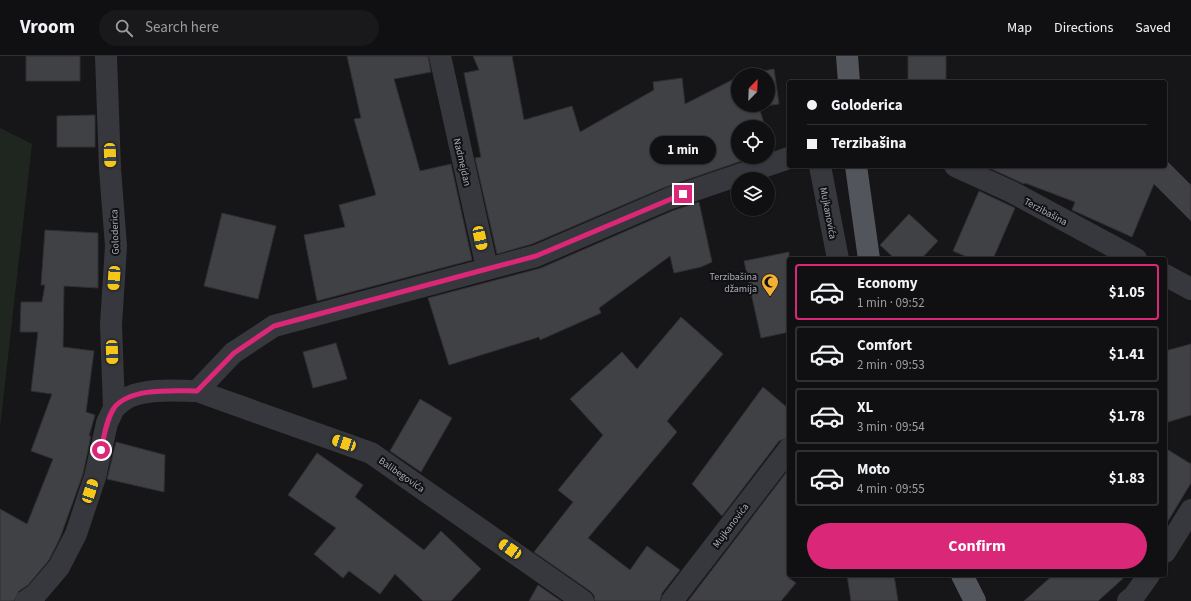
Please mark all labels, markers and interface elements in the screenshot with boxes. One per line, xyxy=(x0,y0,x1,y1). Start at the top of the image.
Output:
search box xyxy=(99,10,379,46)
text: Vroom xyxy=(20,14,75,41)
icon: search xyxy=(113,17,135,39)
text: Search here xyxy=(145,17,219,38)
text: Map xyxy=(1007,18,1032,38)
text: Directions xyxy=(1054,18,1113,38)
text: Saved xyxy=(1135,18,1171,38)
north arrow xyxy=(731,68,775,112)
map controls xyxy=(731,68,775,216)
text: Goloderica xyxy=(831,95,903,116)
button: locate xyxy=(731,120,775,164)
text: Terzibašina xyxy=(831,133,906,154)
callout: 1 min xyxy=(650,136,716,164)
street label: Nadmejdan xyxy=(450,137,474,188)
text: 1 min xyxy=(667,141,699,159)
car xyxy=(104,143,116,167)
button: layers xyxy=(731,172,775,216)
route end xyxy=(674,185,692,203)
street label: Mujkanovića xyxy=(816,186,840,240)
street label: Terzibašina xyxy=(1021,195,1070,229)
street label: Goloderica xyxy=(107,209,123,255)
car xyxy=(472,225,488,251)
car xyxy=(107,266,121,290)
place label: Terzibašina džamija xyxy=(710,270,757,296)
mosque icon: Terzibašina džamija xyxy=(760,272,780,297)
text: Economy xyxy=(857,273,918,294)
icon: car xyxy=(809,274,845,310)
text: $1.05 xyxy=(1109,282,1145,303)
text: 1 min · 09:52 xyxy=(857,294,925,312)
text: Comfort xyxy=(857,335,912,356)
icon: car xyxy=(809,336,845,372)
car xyxy=(106,340,118,364)
text: $1.41 xyxy=(1109,344,1145,365)
text: 2 min · 09:53 xyxy=(857,356,925,374)
text: XL xyxy=(857,397,873,418)
icon: car xyxy=(809,398,845,434)
text: $1.78 xyxy=(1109,406,1145,427)
text: 3 min · 09:54 xyxy=(857,418,925,436)
car xyxy=(331,433,357,453)
route start xyxy=(92,441,110,459)
street label: Balibegovića xyxy=(376,454,427,496)
text: Moto xyxy=(857,459,890,480)
icon: car xyxy=(809,460,845,496)
text: $1.83 xyxy=(1109,468,1145,489)
car xyxy=(81,478,99,504)
text: 4 min · 09:55 xyxy=(857,480,925,498)
street label: Mujkanovića xyxy=(709,500,752,551)
button: Confirm xyxy=(807,523,1147,569)
car xyxy=(497,537,523,561)

